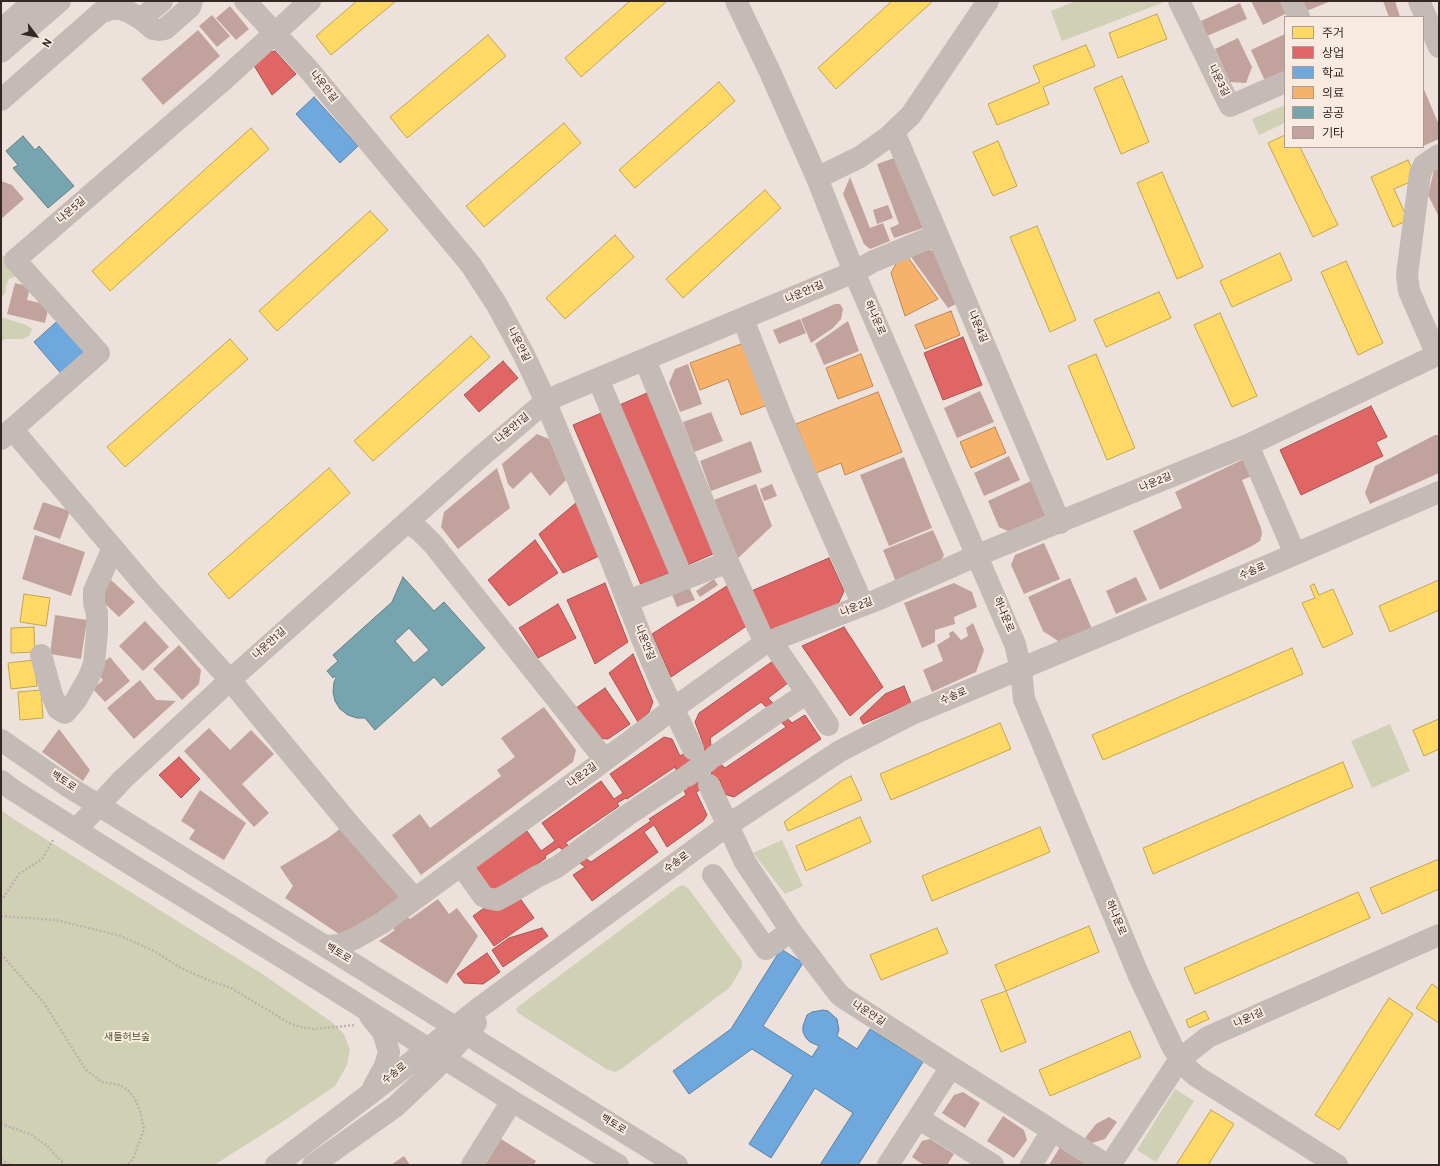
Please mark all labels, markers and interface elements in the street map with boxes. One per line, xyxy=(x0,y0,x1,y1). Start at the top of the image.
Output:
north arrow xyxy=(16,16,56,56)
legend xyxy=(1284,16,1424,148)
text: 주거 xyxy=(1322,26,1344,42)
text: N xyxy=(38,35,54,49)
text: 상업 xyxy=(1322,46,1344,62)
street label: 나운3길 xyxy=(1205,63,1231,99)
text: 학교 xyxy=(1322,66,1344,82)
street label: 나운안길 xyxy=(307,69,339,105)
text: 의료 xyxy=(1322,86,1344,102)
text: 공공 xyxy=(1322,106,1344,122)
text: 기타 xyxy=(1322,126,1344,142)
street label: 나운5길 xyxy=(55,195,89,227)
street label: 나운안1길 xyxy=(784,280,826,306)
street label: 하나운로 xyxy=(861,299,887,337)
street label: 나운4길 xyxy=(965,309,989,345)
street label: 나운안길 xyxy=(504,326,532,364)
street label: 나운안1길 xyxy=(494,411,532,447)
street label: 나운2길 xyxy=(1138,471,1174,495)
street label: 수송로 xyxy=(1238,561,1268,583)
street label: 나운2길 xyxy=(839,596,875,620)
street label: 하나운로 xyxy=(990,596,1016,634)
street label: 나운안길 xyxy=(632,624,656,662)
street label: 나운안1길 xyxy=(251,626,289,662)
street label: 수송로 xyxy=(939,686,969,708)
street label: 나운2길 xyxy=(566,761,600,791)
street label: 백토로 xyxy=(48,769,78,795)
street label: 수송로 xyxy=(662,850,692,876)
street label: 하나운로 xyxy=(1102,899,1128,937)
street label: 백토로 xyxy=(323,942,353,966)
street label: 나운안길 xyxy=(849,999,887,1029)
street label: 나운1길 xyxy=(1232,1007,1266,1031)
park label: 새들허브숲 xyxy=(104,1032,150,1044)
street label: 수송로 xyxy=(380,1061,410,1087)
street label: 백토로 xyxy=(598,1113,628,1137)

